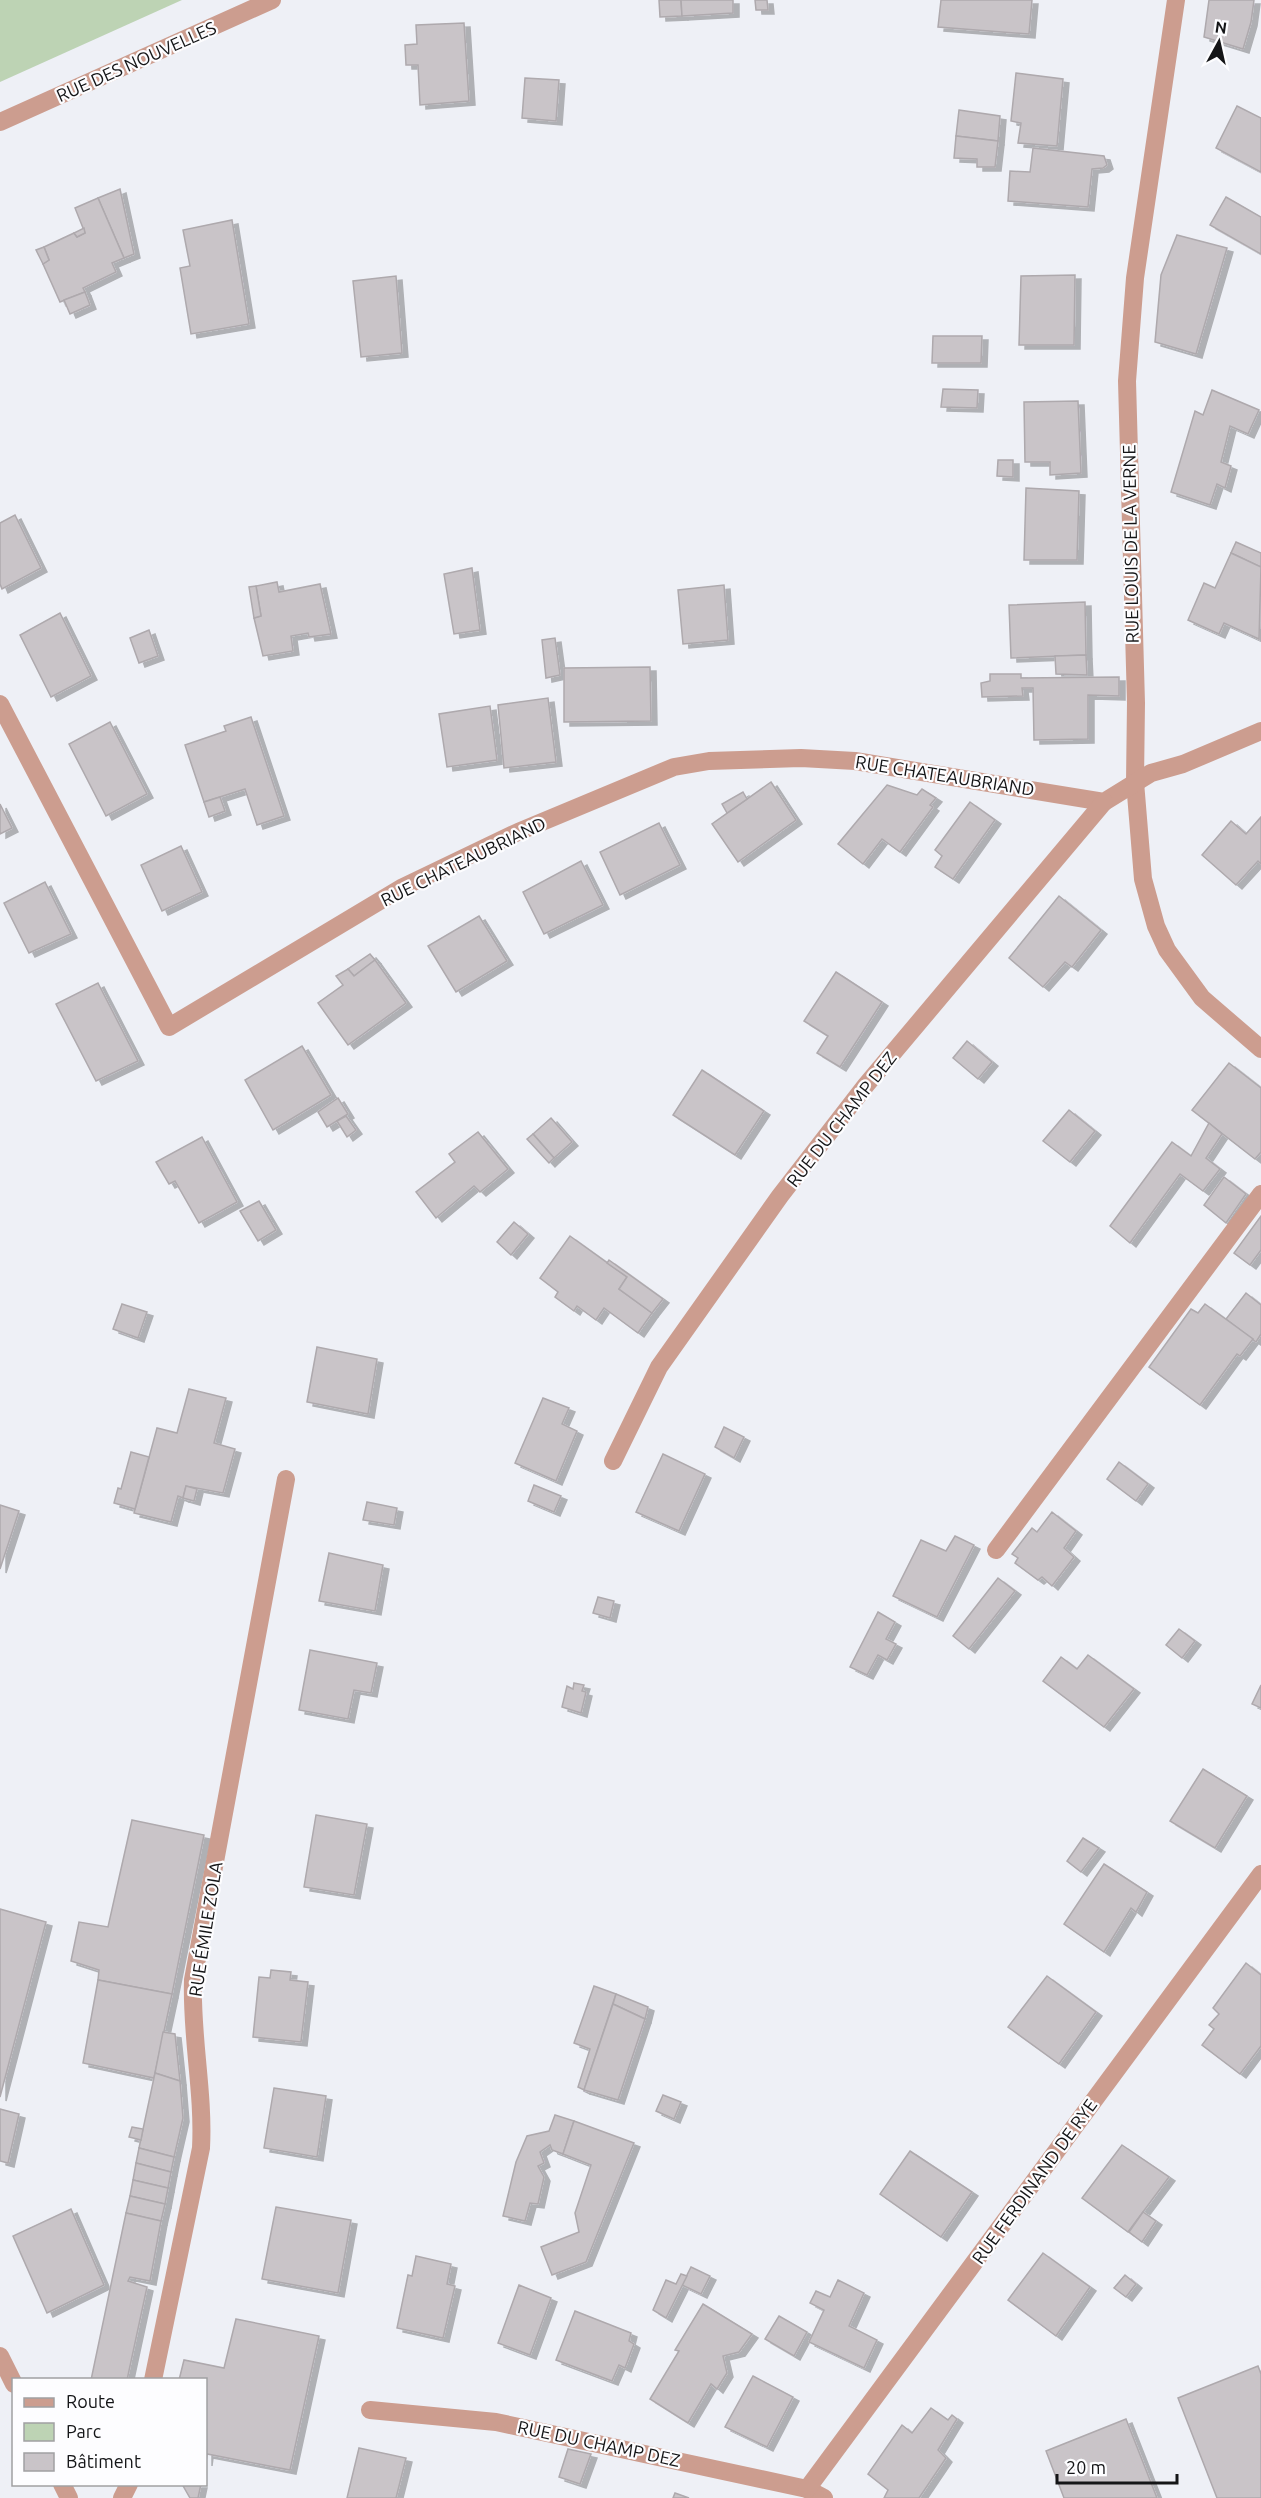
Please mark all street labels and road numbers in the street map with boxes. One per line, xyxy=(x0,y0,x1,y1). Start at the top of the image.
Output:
street label: RUE DES NOUVELLES xyxy=(53,17,219,105)
street label: RUE LOUIS DE LA VERNE xyxy=(1118,444,1142,644)
street label: RUE CHATEAUBRIAND xyxy=(854,751,1036,799)
street label: RUE CHATEAUBRIAND xyxy=(377,812,549,910)
street label: RUE DU CHAMP DEZ xyxy=(782,1048,900,1190)
street label: RUE ÉMILE ZOLA xyxy=(183,1859,226,1998)
street label: RUE FERDINAND DE RYE xyxy=(968,2095,1100,2267)
street label: RUE DU CHAMP DEZ xyxy=(516,2416,682,2470)

